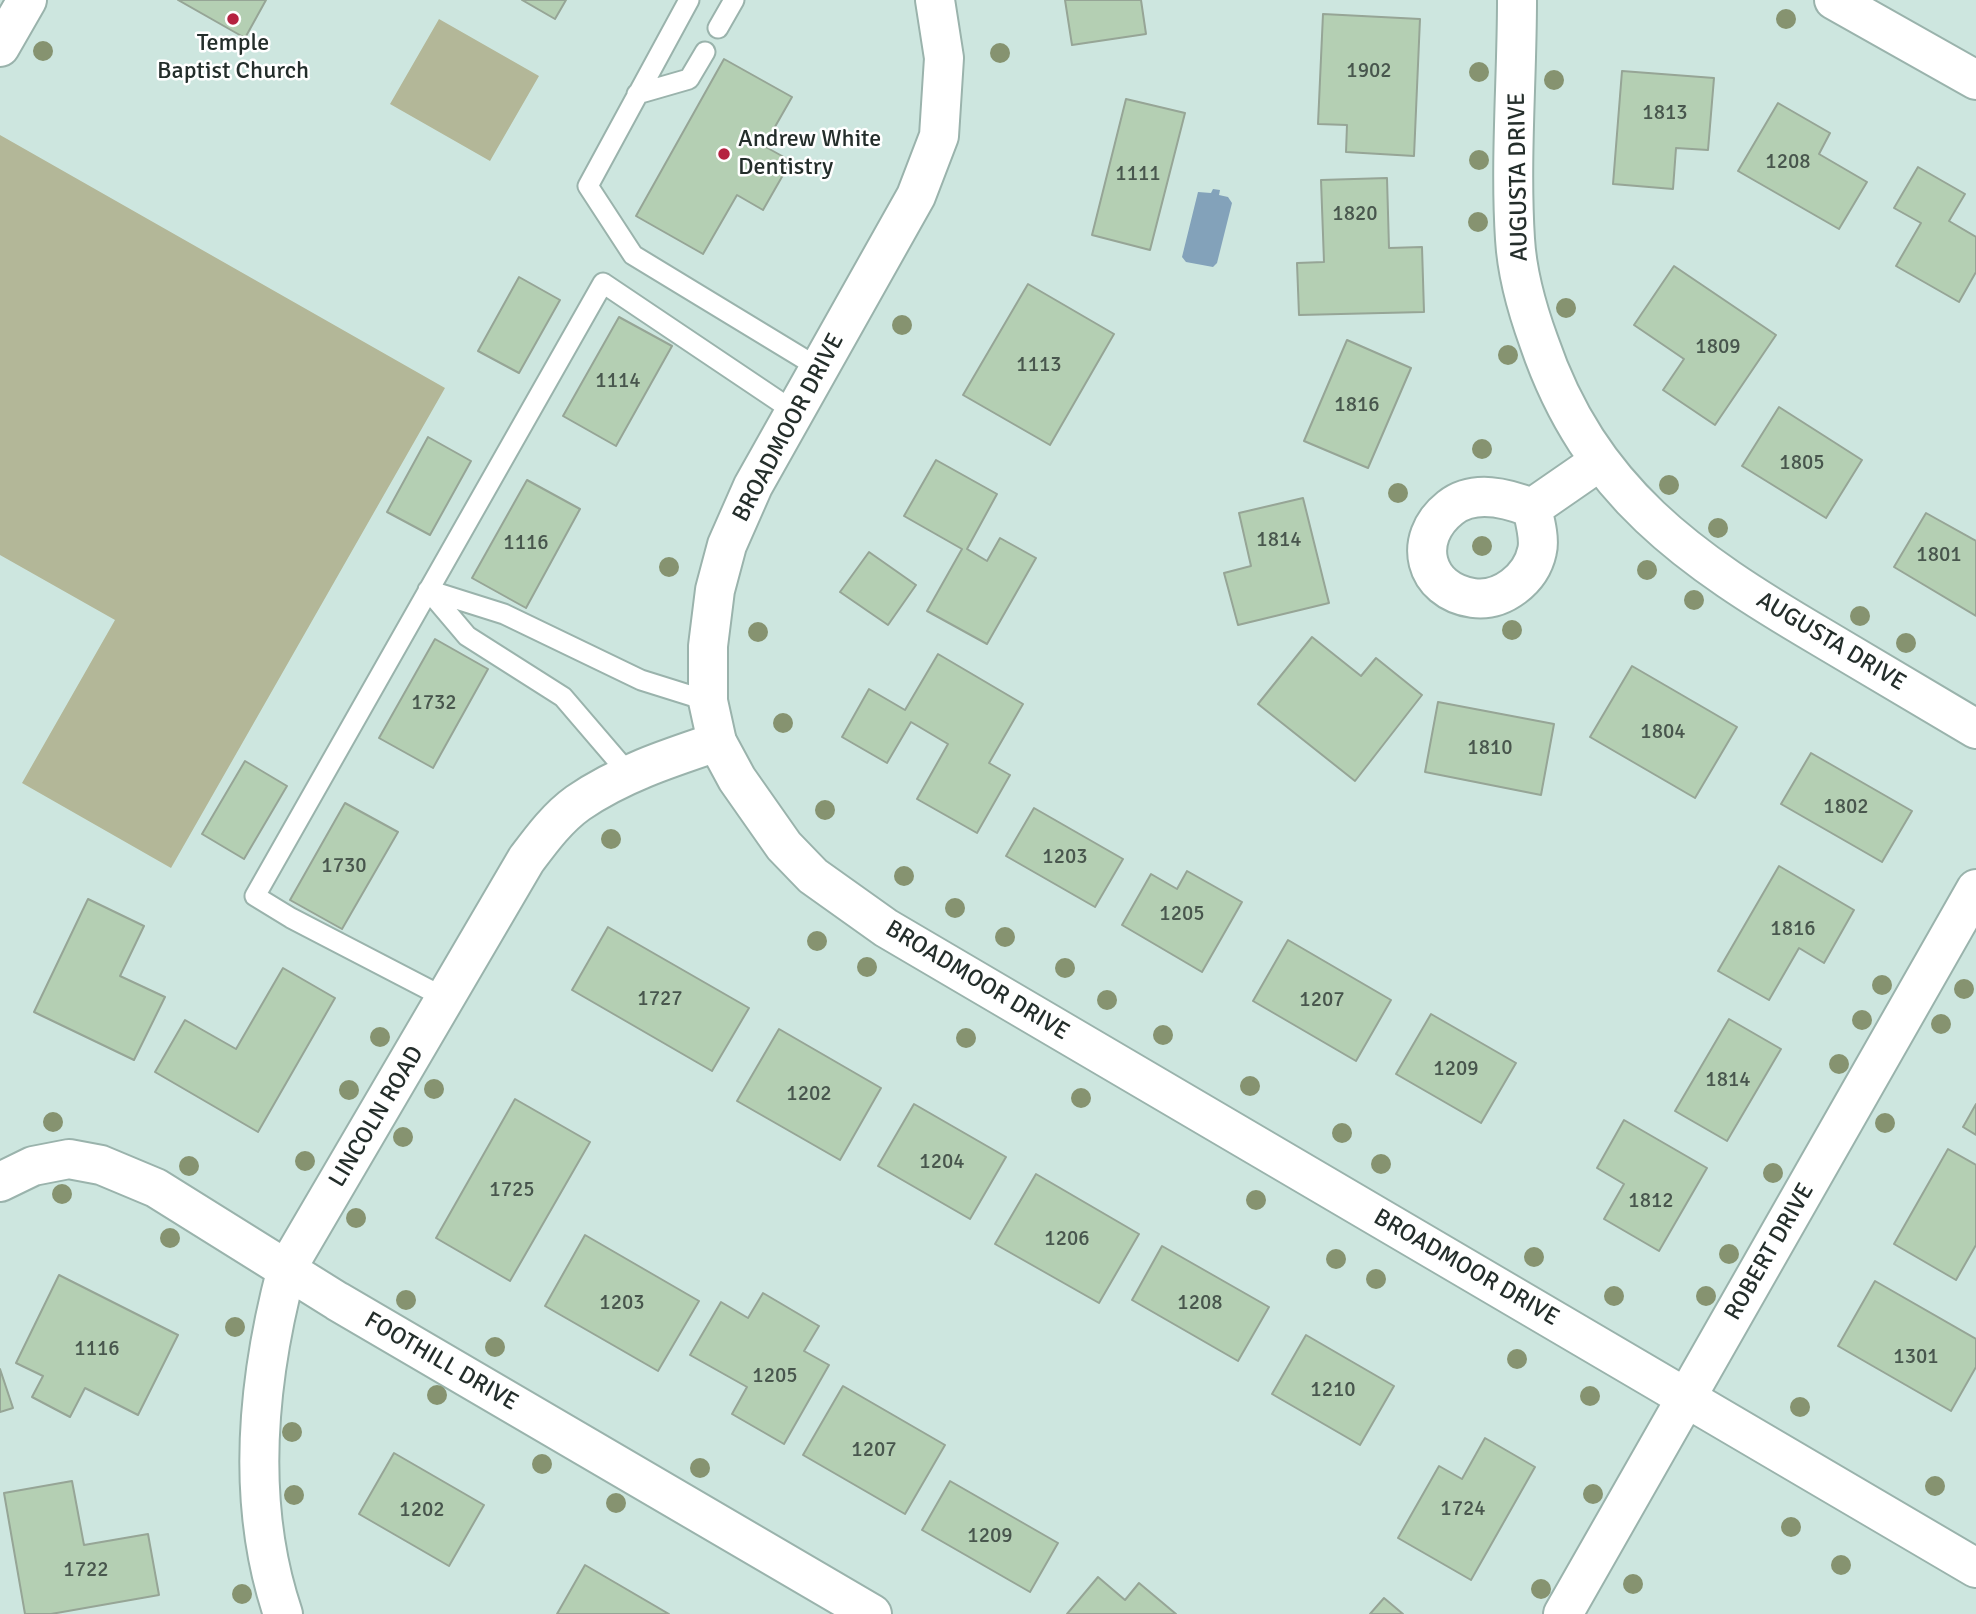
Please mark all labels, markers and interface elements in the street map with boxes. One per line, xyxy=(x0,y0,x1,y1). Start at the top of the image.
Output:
marker: Temple Baptist Church xyxy=(225,11,241,27)
place label: Temple Baptist Church xyxy=(157,30,309,86)
house number: 1902 xyxy=(1346,58,1392,84)
street label: AUGUSTA DRIVE xyxy=(1503,92,1535,262)
house number: 1813 xyxy=(1642,100,1688,126)
place label: Andrew White Dentistry xyxy=(738,126,881,182)
marker: Andrew White Dentistry xyxy=(716,146,732,162)
house number: 1208 xyxy=(1765,149,1811,175)
house number: 1111 xyxy=(1115,161,1161,187)
house number: 1820 xyxy=(1332,201,1378,227)
street label: BROADMOOR DRIVE xyxy=(727,329,851,527)
house number: 1809 xyxy=(1695,334,1741,360)
house number: 1113 xyxy=(1016,352,1062,378)
house number: 1114 xyxy=(595,368,641,394)
house number: 1816 xyxy=(1334,392,1380,418)
house number: 1805 xyxy=(1779,450,1825,476)
house number: 1814 xyxy=(1256,527,1302,553)
house number: 1116 xyxy=(503,530,549,556)
house number: 1801 xyxy=(1916,542,1962,568)
street label: AUGUSTA DRIVE xyxy=(1751,586,1911,698)
house number: 1732 xyxy=(411,690,457,716)
house number: 1804 xyxy=(1640,719,1686,745)
house number: 1810 xyxy=(1467,735,1513,761)
house number: 1802 xyxy=(1823,794,1869,820)
house number: 1203 xyxy=(1042,844,1088,870)
house number: 1730 xyxy=(321,853,367,879)
house number: 1205 xyxy=(1159,901,1205,927)
street label: BROADMOOR DRIVE xyxy=(880,915,1074,1047)
house number: 1816 xyxy=(1770,916,1816,942)
house number: 1727 xyxy=(637,986,683,1012)
house number: 1207 xyxy=(1299,987,1345,1013)
street label: LINCOLN ROAD xyxy=(324,1041,430,1193)
house number: 1209 xyxy=(1433,1056,1479,1082)
house number: 1814 xyxy=(1705,1067,1751,1093)
house number: 1202 xyxy=(786,1081,832,1107)
house number: 1204 xyxy=(919,1149,965,1175)
house number: 1725 xyxy=(489,1177,535,1203)
street label: ROBERT DRIVE xyxy=(1719,1178,1821,1326)
house number: 1812 xyxy=(1628,1188,1674,1214)
street label: BROADMOOR DRIVE xyxy=(1368,1203,1564,1333)
house number: 1206 xyxy=(1044,1226,1090,1252)
house number: 1203 xyxy=(599,1290,645,1316)
house number: 1208 xyxy=(1177,1290,1223,1316)
street label: FOOTHILL DRIVE xyxy=(359,1306,523,1418)
house number: 1116 xyxy=(74,1336,120,1362)
house number: 1301 xyxy=(1893,1344,1939,1370)
house number: 1205 xyxy=(752,1363,798,1389)
house number: 1210 xyxy=(1310,1377,1356,1403)
house number: 1207 xyxy=(851,1437,897,1463)
house number: 1724 xyxy=(1440,1496,1486,1522)
house number: 1202 xyxy=(399,1497,445,1523)
house number: 1209 xyxy=(967,1523,1013,1549)
house number: 1722 xyxy=(63,1557,109,1583)

